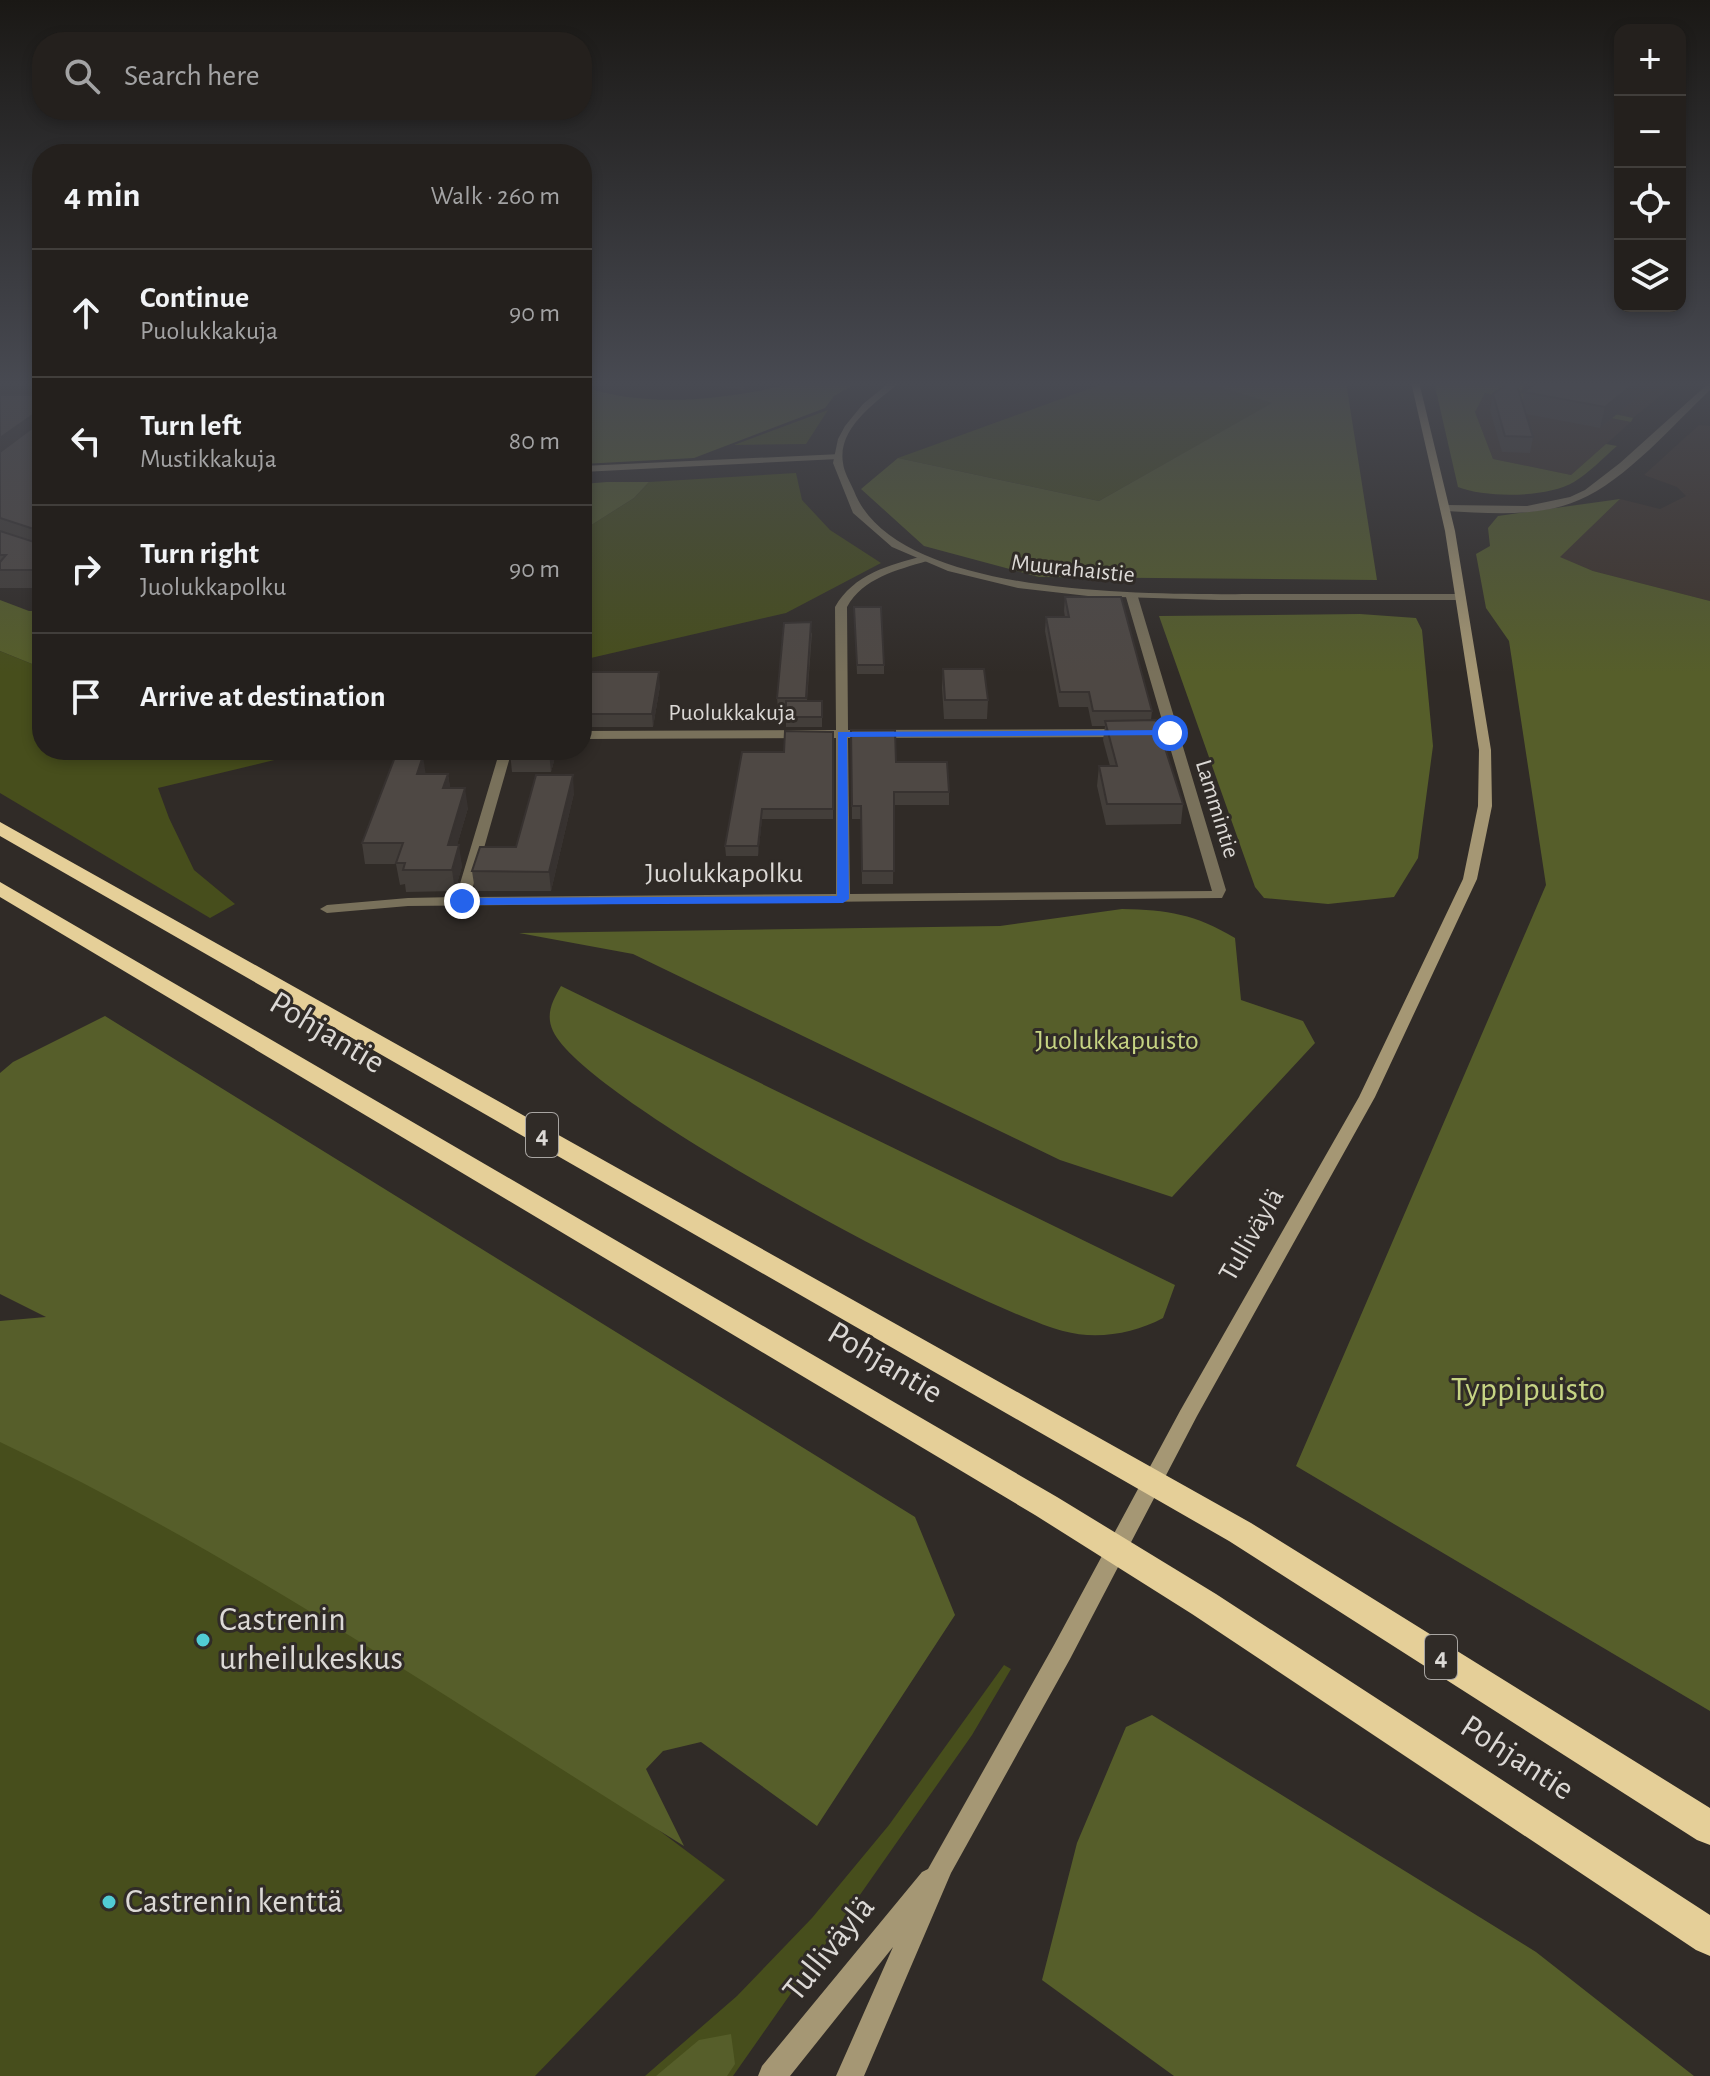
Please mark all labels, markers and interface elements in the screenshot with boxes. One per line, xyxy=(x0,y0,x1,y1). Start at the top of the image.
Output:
map controls xyxy=(1614,24,1686,312)
button: + xyxy=(1614,24,1686,96)
search box xyxy=(32,32,592,120)
icon: search xyxy=(60,54,104,98)
text: Search here xyxy=(124,61,260,91)
button: − xyxy=(1614,96,1686,168)
button: locate xyxy=(1614,168,1686,240)
text: 4 min xyxy=(64,179,141,213)
text: Walk · 260 m xyxy=(430,183,560,209)
button: layers xyxy=(1614,240,1686,312)
text: Continue xyxy=(140,283,249,313)
icon: ahead xyxy=(64,291,108,335)
text: 90 m xyxy=(509,300,560,326)
text: Puolukkakuja xyxy=(140,318,278,344)
text: Turn left xyxy=(140,411,241,441)
icon: left xyxy=(64,419,108,463)
text: 80 m xyxy=(509,428,560,454)
text: Mustikkakuja xyxy=(140,446,277,472)
text: Turn right xyxy=(140,539,259,569)
icon: right xyxy=(64,547,108,591)
street label: Muurahaistie xyxy=(1010,551,1136,587)
text: 90 m xyxy=(509,556,560,582)
text: Juolukkapolku xyxy=(140,574,286,600)
icon: arrive xyxy=(64,675,108,719)
text: Arrive at destination xyxy=(140,682,386,712)
street label: Puolukkakuja xyxy=(668,701,796,725)
route start xyxy=(1152,715,1188,751)
street label: Lammintie xyxy=(1191,757,1243,861)
street label: Juolukkapolku xyxy=(645,860,803,888)
route end xyxy=(444,883,480,919)
street label: Pohjantie xyxy=(264,986,390,1080)
park label: Juolukkapuisto xyxy=(1035,1027,1199,1055)
road number: 4 xyxy=(526,1113,558,1157)
street label: Tulliväylä xyxy=(1214,1184,1290,1286)
street label: Pohjantie xyxy=(822,1316,948,1410)
park label: Typpipuisto xyxy=(1451,1373,1605,1407)
place label: Castrenin urheilukeskus xyxy=(219,1603,403,1676)
marker: Castrenin urheilukeskus xyxy=(194,1631,212,1649)
road number: 4 xyxy=(1425,1635,1457,1679)
street label: Pohjantie xyxy=(1454,1709,1580,1807)
place label: Castrenin kenttä xyxy=(125,1885,343,1919)
street label: Tulliväylä xyxy=(777,1890,881,2008)
marker: Castrenin kenttä xyxy=(100,1893,118,1911)

